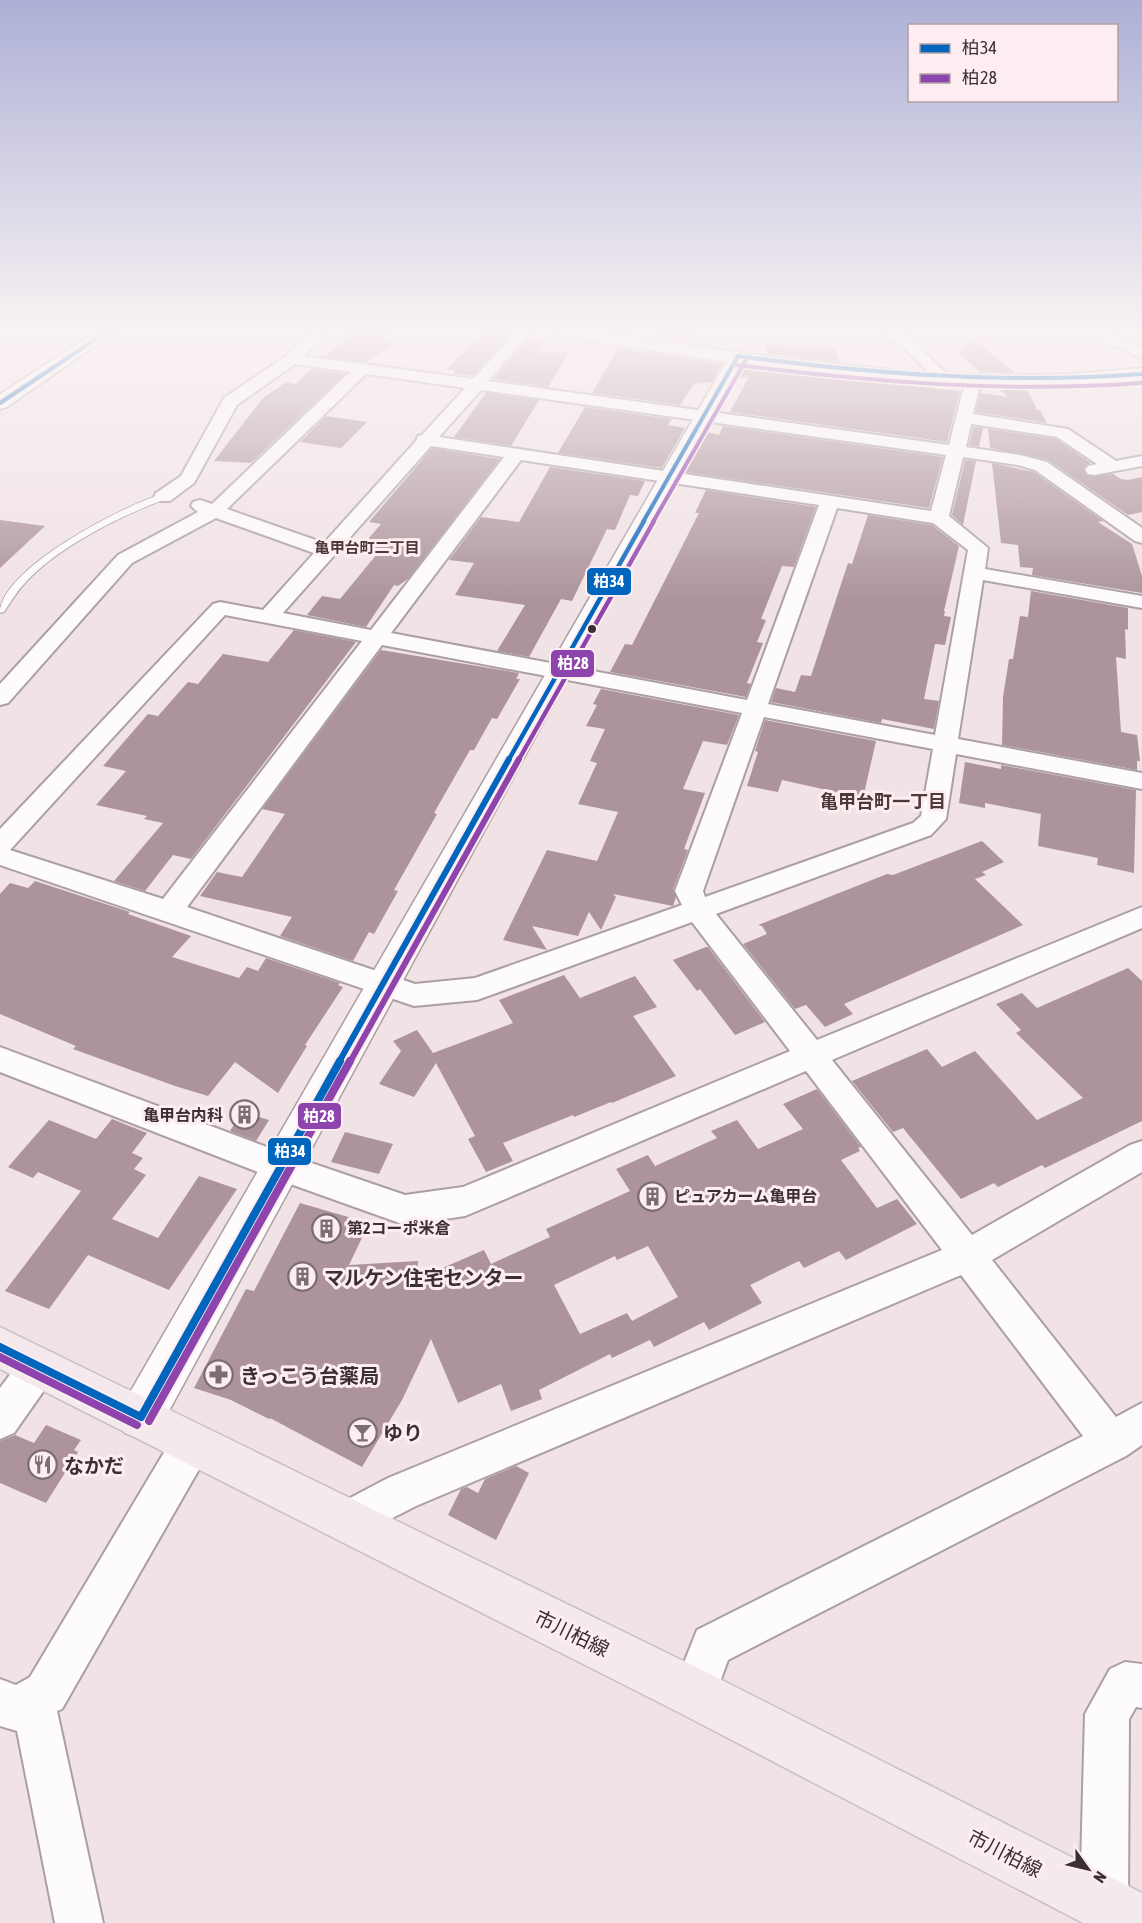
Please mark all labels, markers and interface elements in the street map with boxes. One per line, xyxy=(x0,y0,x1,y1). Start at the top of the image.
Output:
legend xyxy=(908,24,1118,102)
text: 柏34 xyxy=(962,37,997,58)
text: 柏28 xyxy=(962,67,997,88)
district label: 亀甲台町二丁目 xyxy=(314,539,420,556)
line badge: 柏34 xyxy=(586,567,632,596)
text: 柏34 xyxy=(593,572,625,590)
unlabelled marker xyxy=(586,623,598,635)
line badge: 柏28 xyxy=(550,649,595,678)
text: 柏28 xyxy=(557,654,589,672)
district label: 亀甲台町一丁目 xyxy=(820,791,946,812)
building icon: 亀甲台内科 xyxy=(228,1099,260,1131)
line badge: 柏28 xyxy=(297,1102,342,1130)
place label: 亀甲台内科 xyxy=(143,1106,223,1124)
text: 柏28 xyxy=(303,1107,335,1125)
line badge: 柏34 xyxy=(267,1137,312,1166)
text: 柏34 xyxy=(274,1142,306,1160)
building icon: ピュアカーム亀甲台 xyxy=(637,1180,669,1212)
place label: ピュアカーム亀甲台 xyxy=(674,1187,817,1205)
building icon: 第2コーポ米倉 xyxy=(310,1212,342,1244)
place label: 第2コーポ米倉 xyxy=(347,1219,451,1237)
building icon: マルケン住宅センター xyxy=(287,1261,319,1293)
place label: マルケン住宅センター xyxy=(324,1266,523,1289)
pharmacy icon: きっこう台薬局 xyxy=(203,1359,235,1391)
place label: きっこう台薬局 xyxy=(240,1364,379,1387)
bar icon: ゆり xyxy=(346,1416,378,1448)
place label: ゆり xyxy=(383,1421,423,1444)
restaurant icon: なかだ xyxy=(27,1449,59,1481)
place label: なかだ xyxy=(64,1454,124,1477)
street label: 市川柏線 xyxy=(531,1605,613,1661)
street label: 市川柏線 xyxy=(964,1825,1046,1881)
north arrow xyxy=(1058,1839,1118,1899)
text: N xyxy=(1090,1868,1111,1886)

